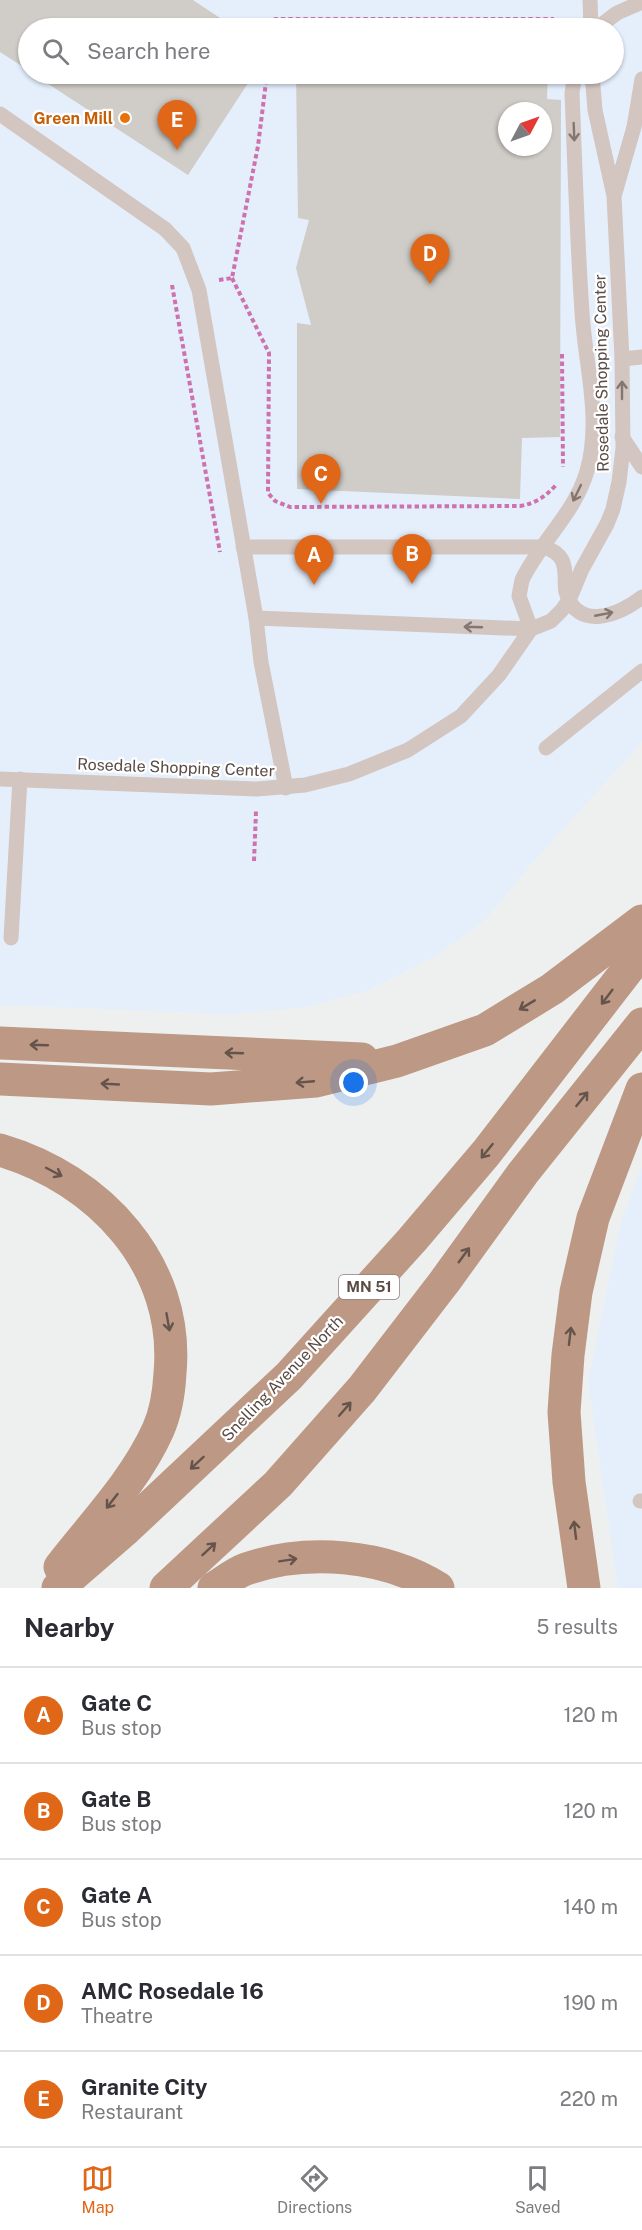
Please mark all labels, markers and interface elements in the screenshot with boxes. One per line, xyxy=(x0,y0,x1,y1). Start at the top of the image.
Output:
search box xyxy=(18,18,624,84)
icon: search xyxy=(39,35,72,68)
text: Search here xyxy=(87,38,211,64)
pin: E xyxy=(158,100,196,150)
north arrow xyxy=(498,102,552,156)
place label: Green Mill xyxy=(33,109,113,128)
marker: Green Mill xyxy=(118,111,132,125)
one-way arrow xyxy=(568,121,580,141)
pin: D xyxy=(410,234,450,284)
street label: Rosedale Shopping Center xyxy=(590,274,613,472)
one-way arrow xyxy=(616,380,628,400)
pin: C xyxy=(302,454,340,504)
one-way arrow xyxy=(571,483,582,501)
pin: B xyxy=(392,534,432,584)
pin: A xyxy=(294,536,334,585)
one-way arrow xyxy=(594,609,614,620)
one-way arrow xyxy=(463,621,483,633)
street label: Rosedale Shopping Center xyxy=(77,755,275,780)
one-way arrow xyxy=(600,989,613,1005)
one-way arrow xyxy=(519,999,536,1011)
one-way arrow xyxy=(29,1039,49,1050)
one-way arrow xyxy=(224,1048,244,1059)
your location xyxy=(339,1068,368,1097)
one-way arrow xyxy=(295,1077,315,1088)
one-way arrow xyxy=(101,1079,121,1090)
one-way arrow xyxy=(575,1092,588,1108)
one-way arrow xyxy=(481,1143,494,1159)
one-way arrow xyxy=(45,1166,63,1178)
one-way arrow xyxy=(458,1247,470,1263)
road number: MN 51 xyxy=(339,1275,399,1299)
one-way arrow xyxy=(162,1312,173,1331)
street label: Snelling Avenue North xyxy=(218,1312,347,1445)
one-way arrow xyxy=(565,1327,576,1346)
one-way arrow xyxy=(338,1402,352,1417)
one-way arrow xyxy=(190,1456,205,1470)
one-way arrow xyxy=(106,1493,119,1509)
one-way arrow xyxy=(569,1521,580,1541)
one-way arrow xyxy=(201,1542,216,1556)
one-way arrow xyxy=(277,1555,297,1566)
text: Nearby xyxy=(24,1612,114,1643)
text: 5 results xyxy=(536,1615,618,1639)
text: Gate C xyxy=(81,1690,152,1716)
text: A xyxy=(36,1703,51,1727)
text: 120 m xyxy=(564,1703,618,1727)
text: Bus stop xyxy=(81,1716,162,1740)
text: Gate B xyxy=(81,1786,151,1812)
text: B xyxy=(37,1799,50,1823)
text: 120 m xyxy=(564,1799,618,1823)
text: Bus stop xyxy=(81,1812,162,1836)
text: Gate A xyxy=(81,1882,152,1908)
text: C xyxy=(36,1895,51,1919)
text: 140 m xyxy=(563,1895,618,1919)
text: Bus stop xyxy=(81,1908,162,1932)
text: AMC Rosedale 16 xyxy=(81,1978,264,2004)
text: D xyxy=(36,1991,51,2015)
text: 190 m xyxy=(563,1991,618,2015)
text: Theatre xyxy=(81,2004,153,2028)
text: Granite City xyxy=(81,2074,207,2100)
text: E xyxy=(37,2087,50,2111)
text: 220 m xyxy=(560,2087,618,2111)
text: Restaurant xyxy=(81,2100,183,2124)
tab: Map xyxy=(81,2162,114,2217)
tab: Directions xyxy=(277,2162,352,2217)
tab: Saved xyxy=(515,2162,561,2217)

